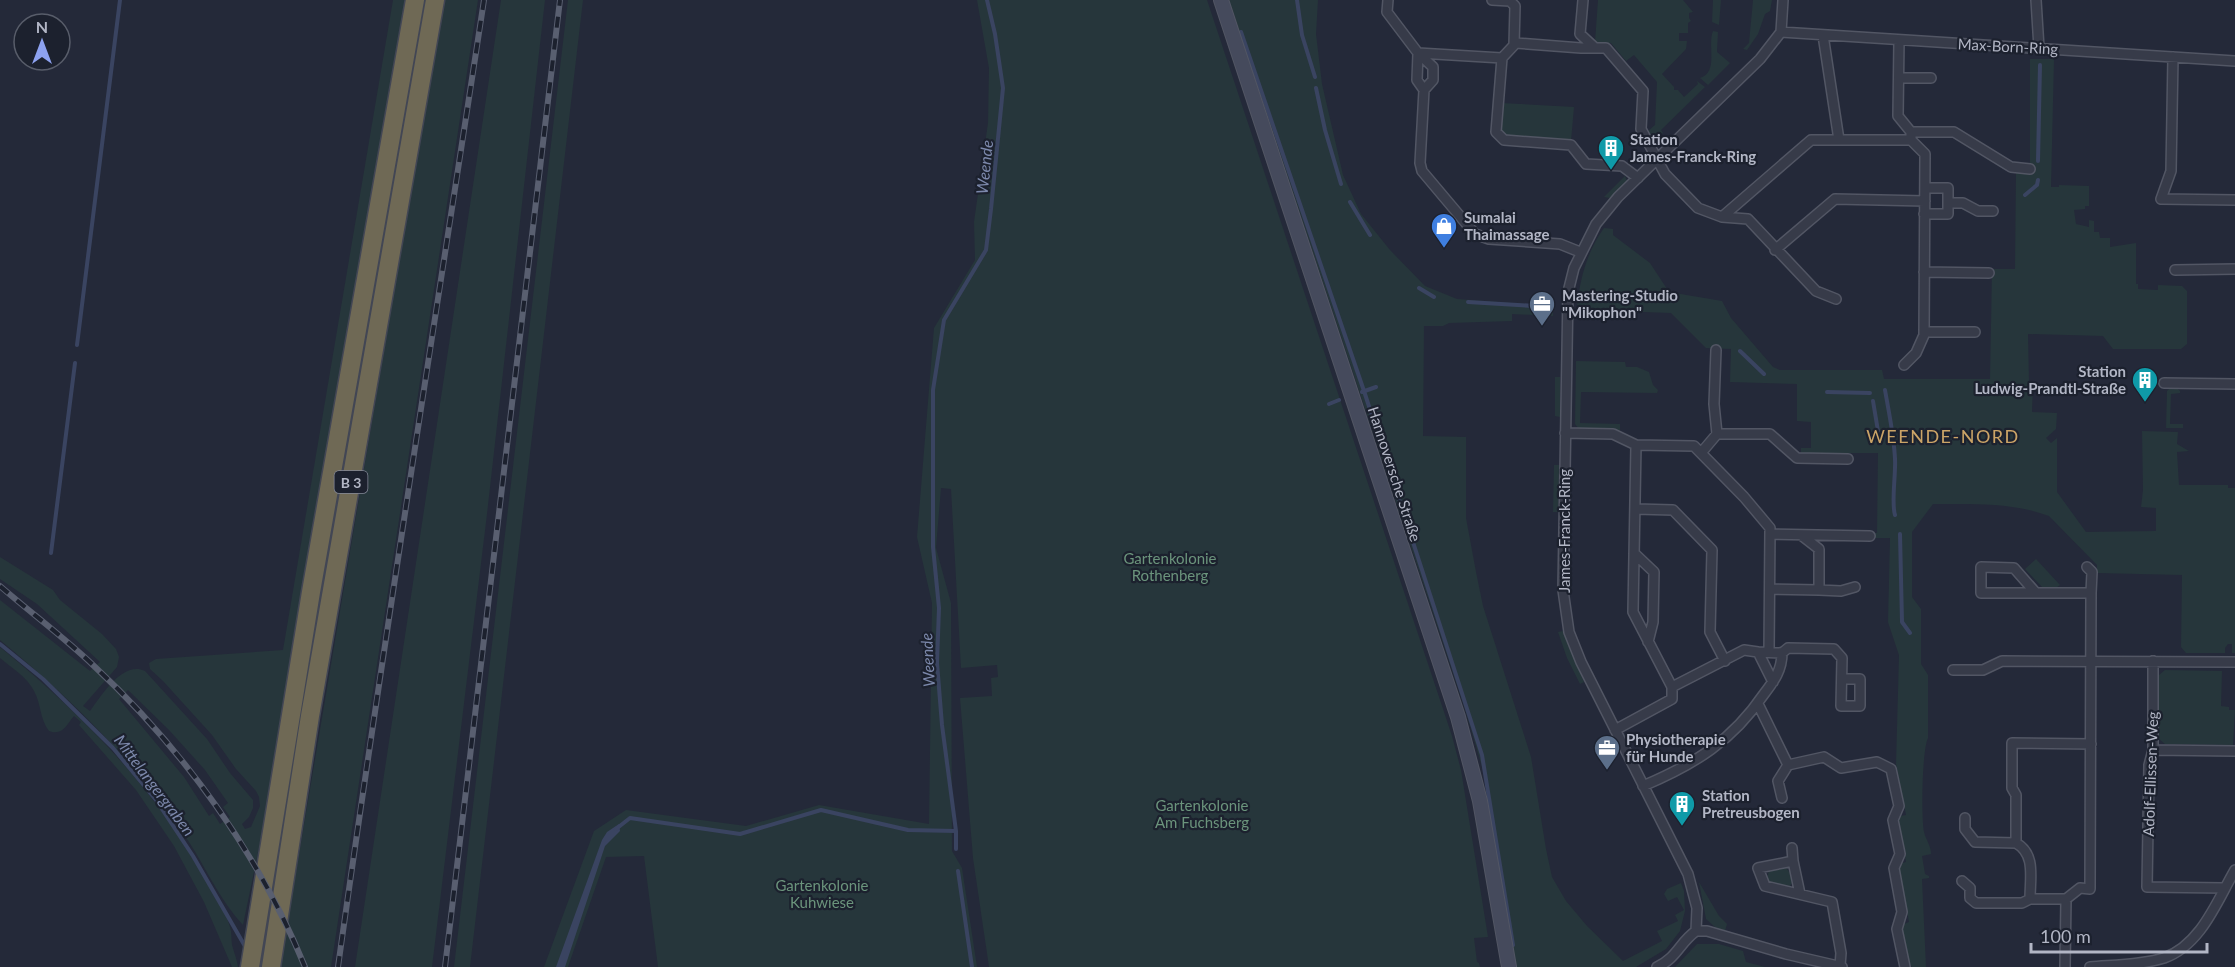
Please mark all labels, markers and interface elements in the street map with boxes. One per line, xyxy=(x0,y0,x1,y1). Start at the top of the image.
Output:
north arrow xyxy=(12,12,72,72)
text: N xyxy=(36,17,48,36)
street label: Max-Born-Ring xyxy=(1957,34,2059,58)
place label: Station James-Franck-Ring xyxy=(1630,130,1756,165)
building icon: Station James-Franck-Ring xyxy=(1596,133,1626,171)
water label: Weende xyxy=(972,139,996,195)
place label: Sumalai Thaimassage xyxy=(1464,208,1550,243)
shop icon: Sumalai Thaimassage xyxy=(1429,211,1459,249)
place label: Mastering-Studio "Mikophon" xyxy=(1562,286,1678,321)
office icon: Mastering-Studio "Mikophon" xyxy=(1527,289,1557,327)
place label: Station Ludwig-Prandtl-Straße xyxy=(1974,362,2126,397)
building icon: Station Ludwig-Prandtl-Straße xyxy=(2130,365,2160,403)
street label: Hannoversche Straße xyxy=(1365,404,1425,544)
district label: WEENDE-NORD xyxy=(1866,425,2020,447)
street label: James-Franck-Ring xyxy=(1555,469,1573,593)
road number: B 3 xyxy=(334,471,368,493)
park label: Gartenkolonie Rothenberg xyxy=(1123,549,1217,584)
water label: Weende xyxy=(916,632,938,688)
street label: Adolf-Ellissen-Weg xyxy=(2139,711,2161,837)
place label: Physiotherapie für Hunde xyxy=(1626,730,1726,765)
water label: Mittelangergraben xyxy=(111,731,199,839)
office icon: Physiotherapie für Hunde xyxy=(1592,733,1622,771)
place label: Station Pretreusbogen xyxy=(1702,786,1800,821)
building icon: Station Pretreusbogen xyxy=(1667,789,1697,827)
park label: Gartenkolonie Am Fuchsberg xyxy=(1155,796,1249,831)
park label: Gartenkolonie Kuhwiese xyxy=(775,876,869,911)
scale bar xyxy=(2031,916,2206,954)
text: 100 m xyxy=(2040,925,2091,947)

